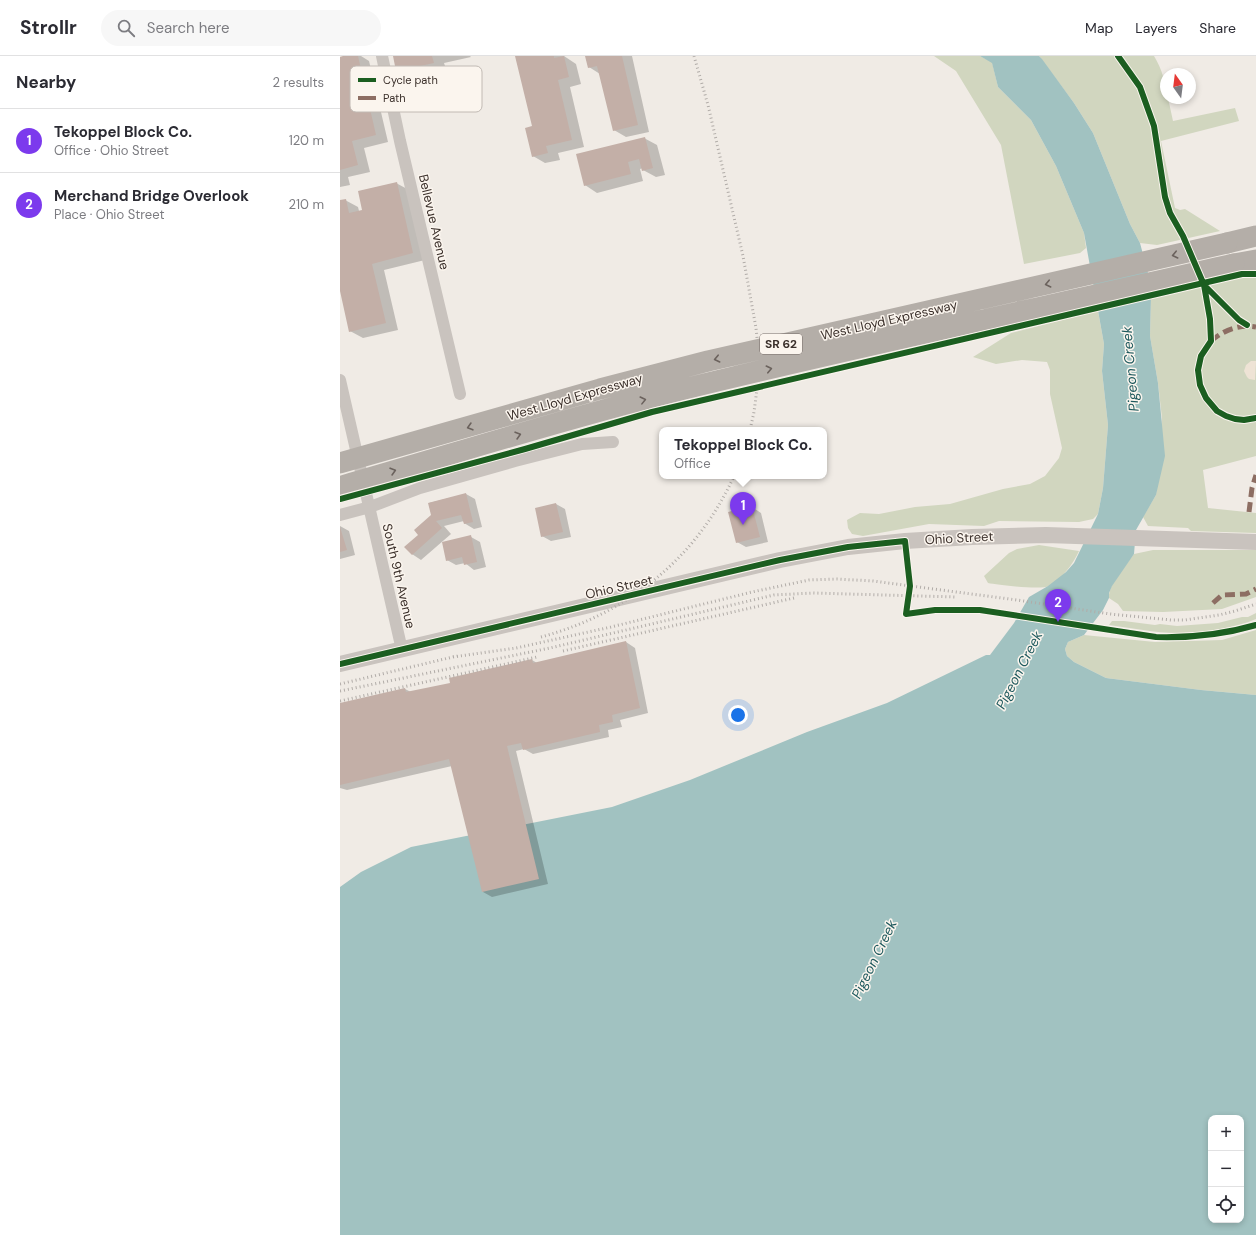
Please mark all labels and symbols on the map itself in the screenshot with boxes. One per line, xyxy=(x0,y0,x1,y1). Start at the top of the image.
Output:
legend xyxy=(350,66,482,112)
north arrow xyxy=(1160,68,1196,104)
text: Cycle path xyxy=(383,73,438,87)
text: Path xyxy=(383,91,406,105)
street label: Bellevue Avenue xyxy=(415,173,453,271)
one-way arrow xyxy=(1172,250,1178,258)
one-way arrow xyxy=(1045,279,1052,287)
street label: West Lloyd Expressway xyxy=(819,296,959,344)
water label: Pigeon Creek xyxy=(1117,325,1143,412)
road number: SR 62 xyxy=(760,334,802,354)
one-way arrow xyxy=(714,354,720,362)
one-way arrow xyxy=(765,365,772,374)
street label: West Lloyd Expressway xyxy=(505,370,645,424)
one-way arrow xyxy=(639,396,646,404)
one-way arrow xyxy=(467,422,474,431)
one-way arrow xyxy=(514,431,521,440)
one-way arrow xyxy=(389,467,396,476)
pin: 1 xyxy=(730,492,756,525)
street label: South 9th Avenue xyxy=(379,522,419,630)
street label: Ohio Street xyxy=(924,528,994,548)
street label: Ohio Street xyxy=(584,571,654,603)
pin: 2 xyxy=(1045,589,1071,622)
water label: Pigeon Creek xyxy=(992,627,1047,712)
your location xyxy=(728,705,748,725)
water label: Pigeon Creek xyxy=(847,916,901,1001)

